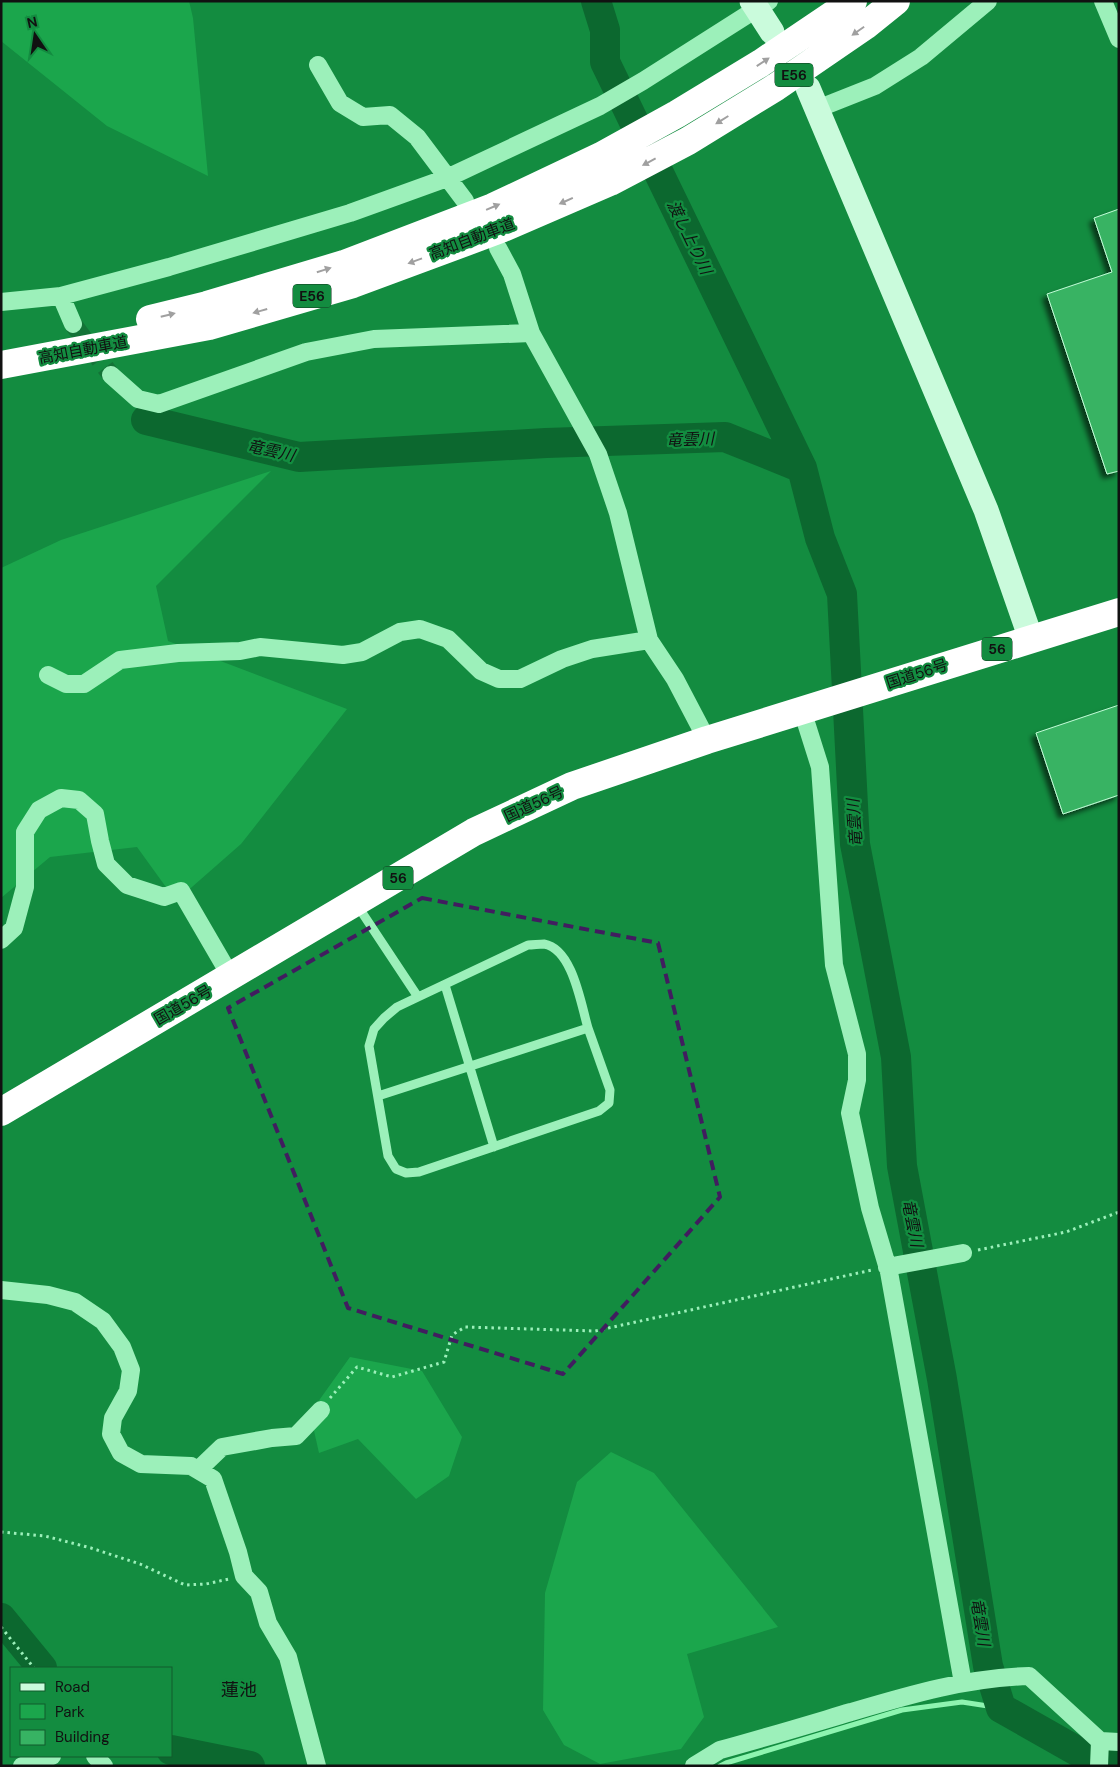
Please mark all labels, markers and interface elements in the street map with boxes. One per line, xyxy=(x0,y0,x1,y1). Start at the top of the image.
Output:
north arrow xyxy=(10,10,60,60)
text: N xyxy=(25,12,39,32)
one-way arrow xyxy=(851,26,864,36)
one-way arrow xyxy=(757,57,770,66)
road number: E56 xyxy=(775,64,813,86)
one-way arrow xyxy=(715,116,729,125)
one-way arrow xyxy=(642,158,656,166)
water label: 渡し上り川 xyxy=(663,197,717,280)
one-way arrow xyxy=(559,198,573,206)
one-way arrow xyxy=(485,203,500,211)
street label: 高知自動車道 xyxy=(426,214,518,264)
one-way arrow xyxy=(407,258,422,265)
one-way arrow xyxy=(317,266,332,274)
road number: E56 xyxy=(293,284,331,308)
one-way arrow xyxy=(252,307,268,315)
one-way arrow xyxy=(160,311,175,319)
street label: 高知自動車道 xyxy=(37,332,129,368)
water label: 竜雲川 xyxy=(666,428,716,451)
water label: 竜雲川 xyxy=(245,435,299,467)
road number: 56 xyxy=(982,638,1012,661)
street label: 国道56号 xyxy=(884,655,950,693)
street label: 国道56号 xyxy=(501,782,567,826)
water label: 竜雲川 xyxy=(842,796,867,848)
road number: 56 xyxy=(383,866,413,890)
street label: 国道56号 xyxy=(150,980,216,1030)
water label: 竜雲川 xyxy=(898,1198,928,1251)
water label: 竜雲川 xyxy=(966,1597,995,1649)
legend xyxy=(10,1667,172,1757)
text: Road xyxy=(55,1677,90,1697)
district label: 蓮池 xyxy=(221,1678,257,1702)
text: Park xyxy=(55,1702,85,1722)
text: Building xyxy=(55,1727,110,1747)

